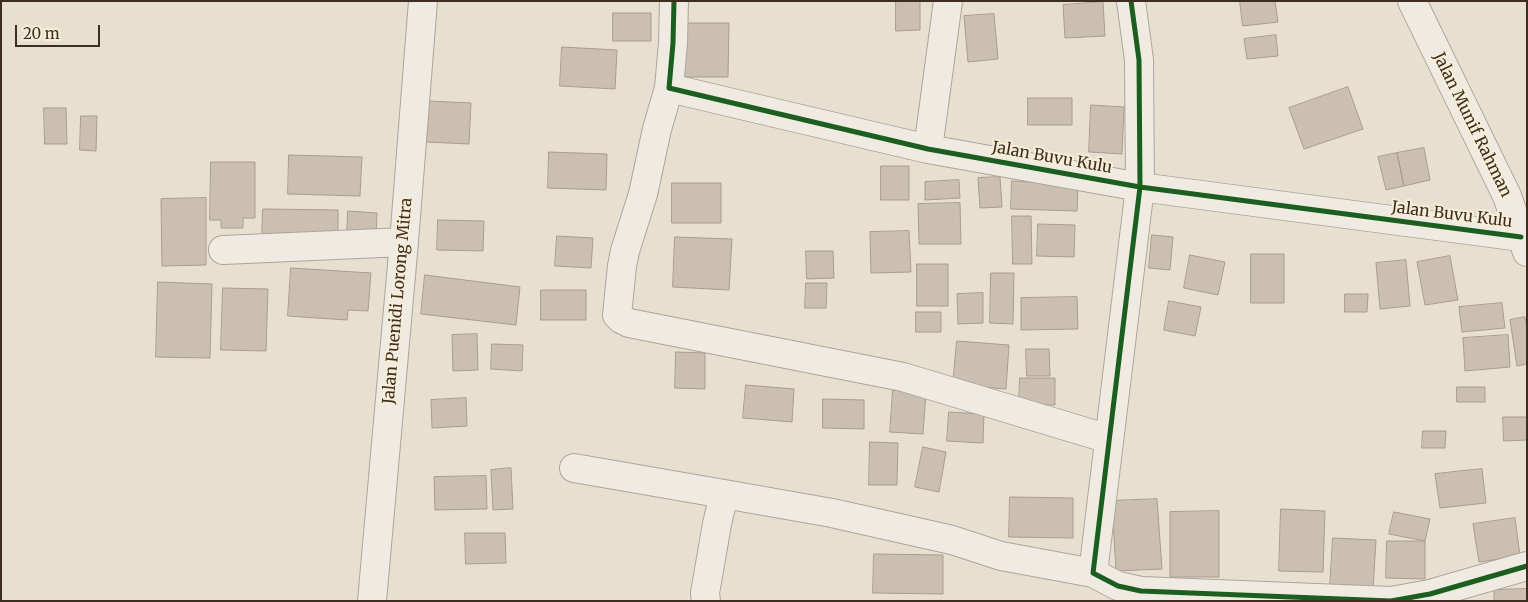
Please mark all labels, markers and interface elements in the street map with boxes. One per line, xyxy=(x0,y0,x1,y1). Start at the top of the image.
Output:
scale bar xyxy=(18,15,102,47)
text: 20 m xyxy=(23,24,60,43)
street label: Jalan Munif Rahman xyxy=(1429,50,1515,200)
street label: Jalan Buvu Kulu xyxy=(990,138,1114,178)
street label: Jalan Puenidi Lorong Mitra xyxy=(379,197,417,405)
street label: Jalan Buvu Kulu xyxy=(1390,198,1514,232)

